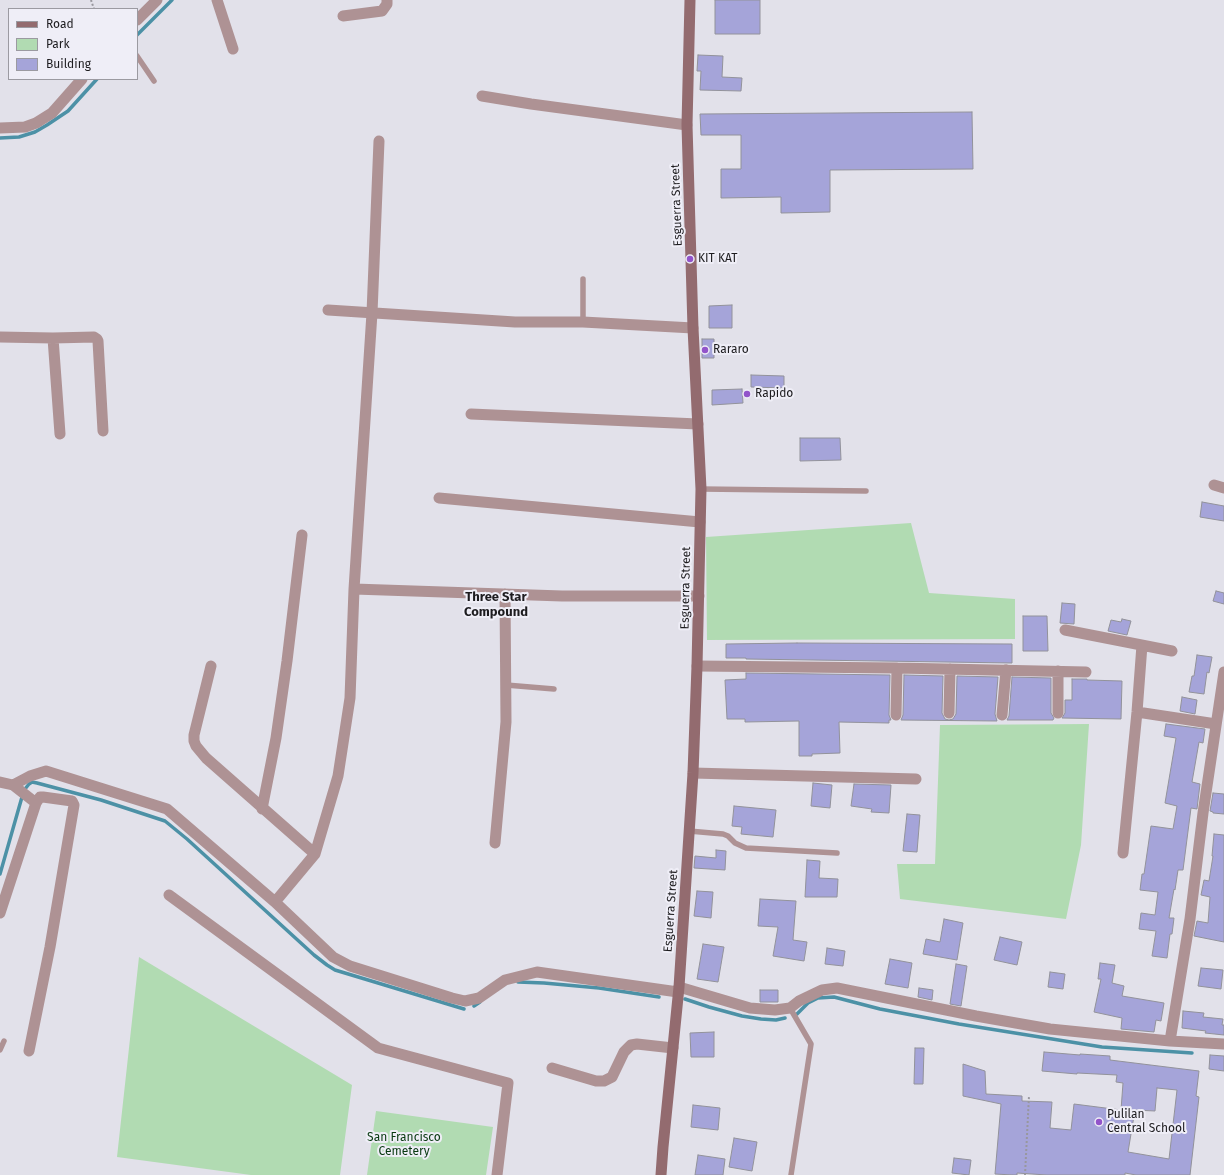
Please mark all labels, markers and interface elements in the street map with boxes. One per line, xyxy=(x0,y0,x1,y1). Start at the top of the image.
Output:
legend xyxy=(8,8,138,80)
text: Road xyxy=(46,17,74,31)
text: Park xyxy=(46,37,70,51)
text: Building xyxy=(46,57,91,71)
street label: Esguerra Street xyxy=(668,163,686,247)
place label: KIT KAT xyxy=(698,252,738,266)
marker: KIT KAT xyxy=(685,254,695,264)
place label: Rararo xyxy=(713,343,749,357)
marker: Rararo xyxy=(700,345,710,355)
place label: Rapido xyxy=(755,387,793,401)
marker: Rapido xyxy=(742,389,752,399)
street label: Esguerra Street xyxy=(678,547,694,629)
district label: Three Star Compound xyxy=(464,589,528,620)
street label: Esguerra Street xyxy=(661,869,681,953)
place label: Pulilan Central School xyxy=(1107,1108,1186,1136)
marker: Pulilan Central School xyxy=(1094,1117,1104,1127)
park label: San Francisco Cemetery xyxy=(367,1131,441,1159)

